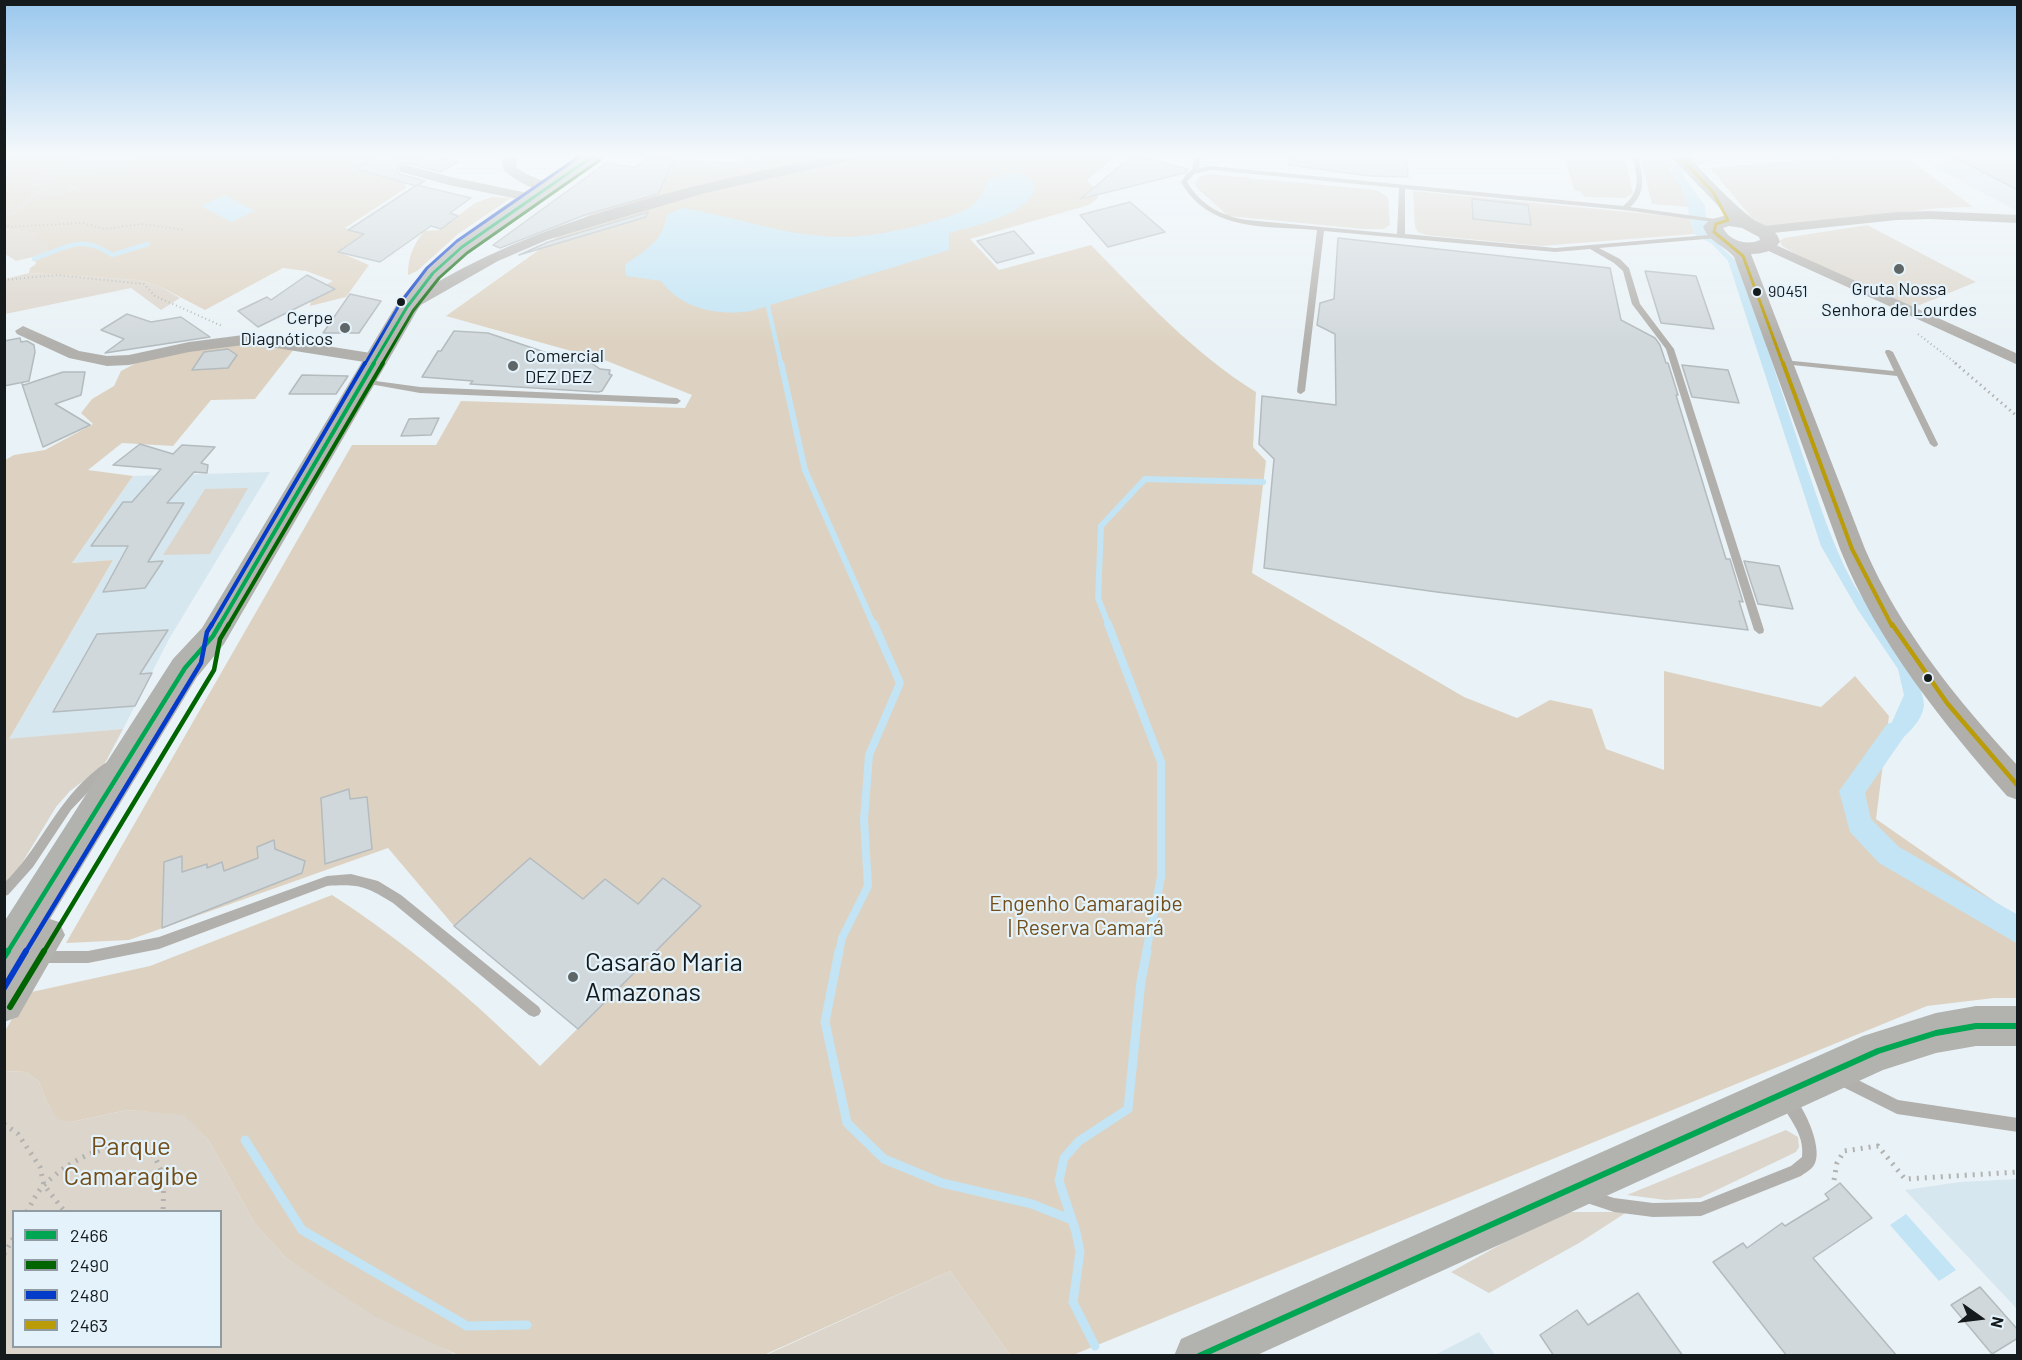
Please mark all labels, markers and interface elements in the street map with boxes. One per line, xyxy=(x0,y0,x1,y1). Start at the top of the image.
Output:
marker: Gruta Nossa Senhora de Lourdes xyxy=(1892,262,1906,276)
place label: Gruta Nossa Senhora de Lourdes xyxy=(1821,278,1977,320)
place label: 90451 xyxy=(1768,282,1808,302)
marker: 90451 xyxy=(1751,286,1763,298)
unlabelled marker xyxy=(395,296,407,308)
place label: Cerpe Diagnóticos xyxy=(240,307,333,350)
marker: Cerpe Diagnóticos xyxy=(338,321,352,335)
place label: Comercial DEZ DEZ xyxy=(525,345,604,388)
marker: Comercial DEZ DEZ xyxy=(506,359,520,373)
unlabelled marker xyxy=(1922,672,1934,684)
park label: Engenho Camaragibe | Reserva Camará xyxy=(989,891,1183,941)
place label: Casarão Maria Amazonas xyxy=(585,946,743,1008)
marker: Casarão Maria Amazonas xyxy=(566,970,580,984)
park label: Parque Camaragibe xyxy=(64,1130,198,1192)
legend xyxy=(12,1210,222,1348)
text: 2466 xyxy=(70,1224,108,1246)
text: 2490 xyxy=(70,1254,109,1276)
text: 2480 xyxy=(70,1284,109,1306)
north arrow xyxy=(1950,1288,2010,1348)
text: 2463 xyxy=(70,1314,108,1336)
text: N xyxy=(1987,1315,2008,1330)

